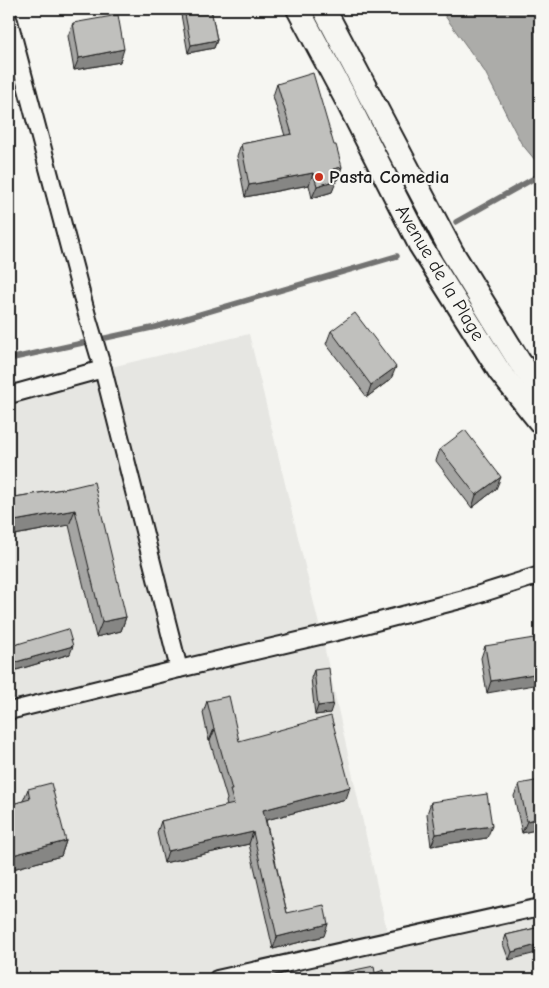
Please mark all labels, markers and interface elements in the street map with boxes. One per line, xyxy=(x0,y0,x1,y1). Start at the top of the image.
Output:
place label: Pasta Comedia xyxy=(329,166,449,188)
marker: Pasta Comedia xyxy=(313,171,325,183)
street label: Avenue de la Plage xyxy=(391,201,489,345)

